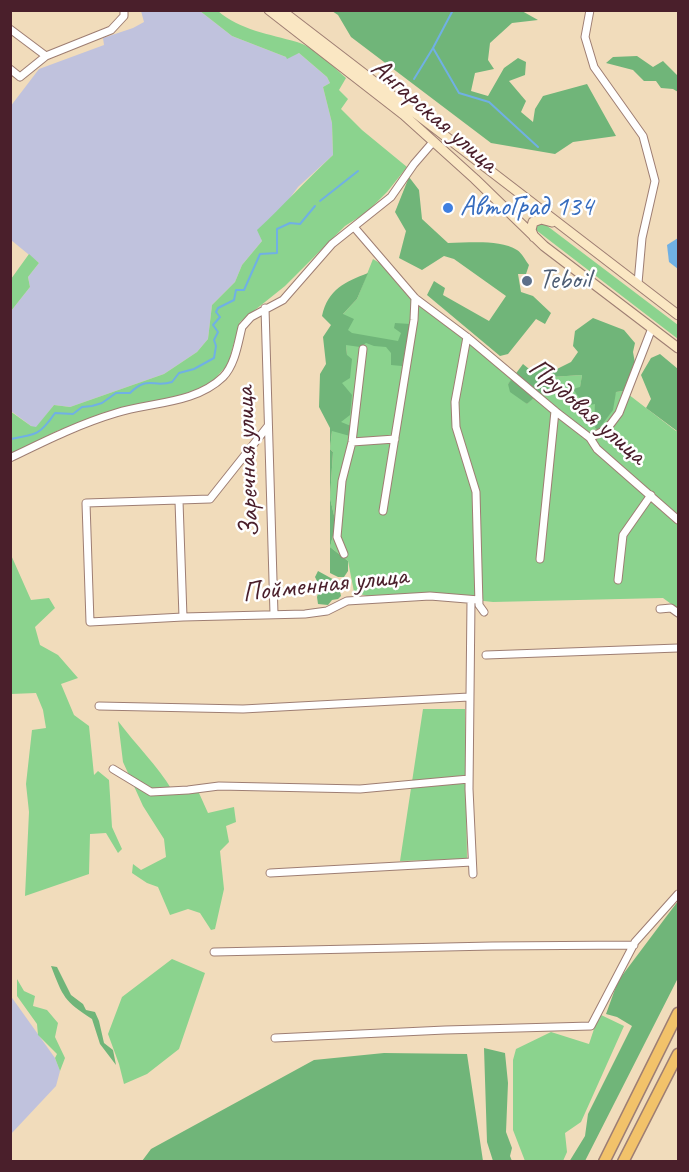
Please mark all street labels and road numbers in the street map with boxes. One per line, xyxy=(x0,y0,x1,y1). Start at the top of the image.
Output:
street label: Ангарская улица xyxy=(363,52,505,180)
street label: Прудовая улица xyxy=(521,352,653,472)
street label: Заречная улица xyxy=(229,386,267,538)
street label: Пойменная улица xyxy=(241,560,409,610)

